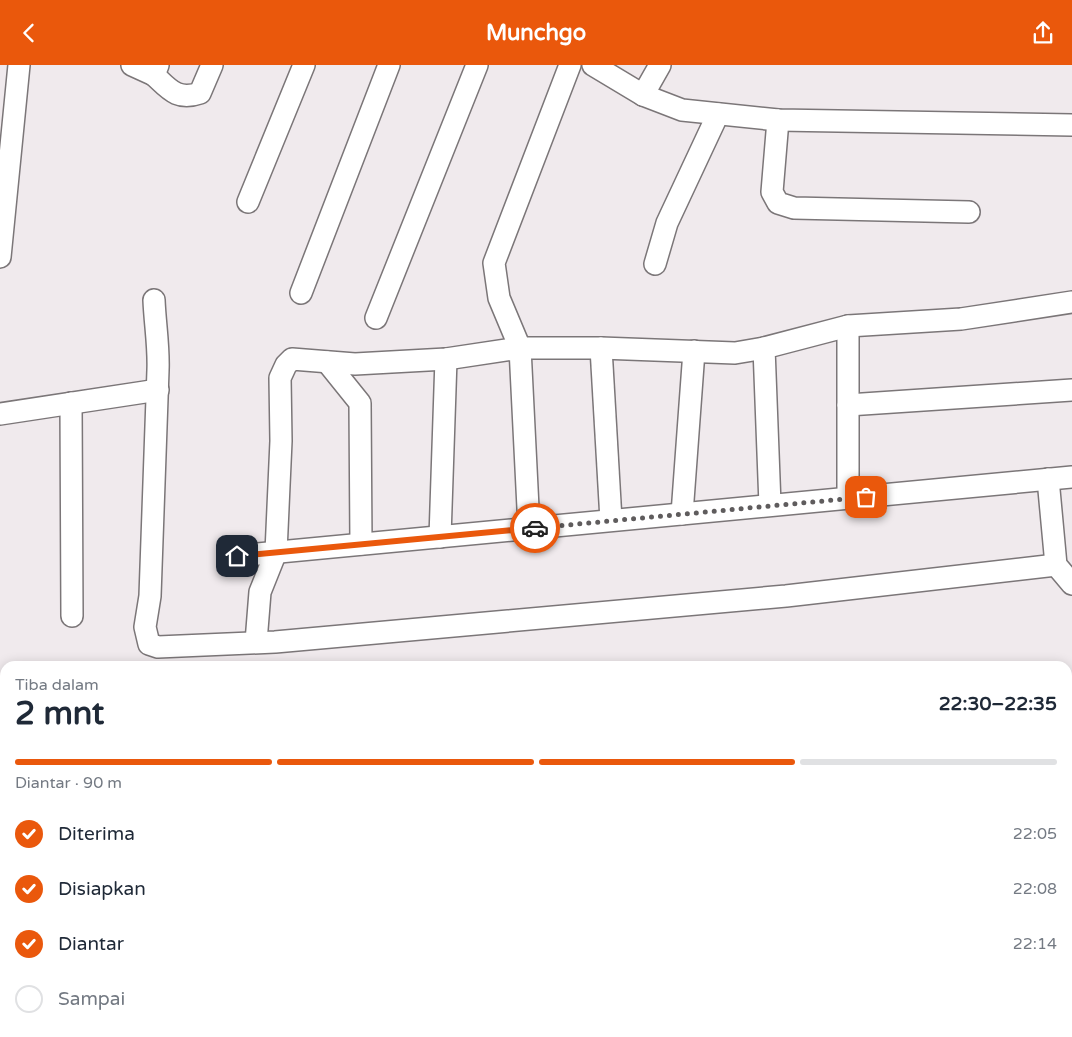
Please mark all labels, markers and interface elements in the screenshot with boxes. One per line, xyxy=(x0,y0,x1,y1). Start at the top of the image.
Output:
icon: back xyxy=(15,19,43,47)
icon: share xyxy=(1029,19,1057,47)
text: Munchgo xyxy=(486,20,586,46)
pin xyxy=(845,476,887,518)
icon: bag xyxy=(852,483,880,511)
courier xyxy=(510,503,560,553)
icon: car xyxy=(521,514,549,542)
pin xyxy=(216,535,258,577)
icon: home xyxy=(223,542,251,570)
text: Tiba dalam xyxy=(15,675,99,695)
text: 22:30–22:35 xyxy=(939,693,1057,715)
text: 2 mnt xyxy=(15,695,104,733)
text: Diantar · 90 m xyxy=(15,773,122,793)
icon: check xyxy=(15,820,43,848)
text: Diterima xyxy=(58,823,135,845)
text: 22:05 xyxy=(1013,824,1057,844)
icon: check xyxy=(15,875,43,903)
text: Disiapkan xyxy=(58,878,146,900)
text: 22:08 xyxy=(1013,879,1057,899)
icon: check xyxy=(15,930,43,958)
text: Diantar xyxy=(58,933,124,955)
text: 22:14 xyxy=(1013,934,1057,954)
text: Sampai xyxy=(58,988,125,1010)

